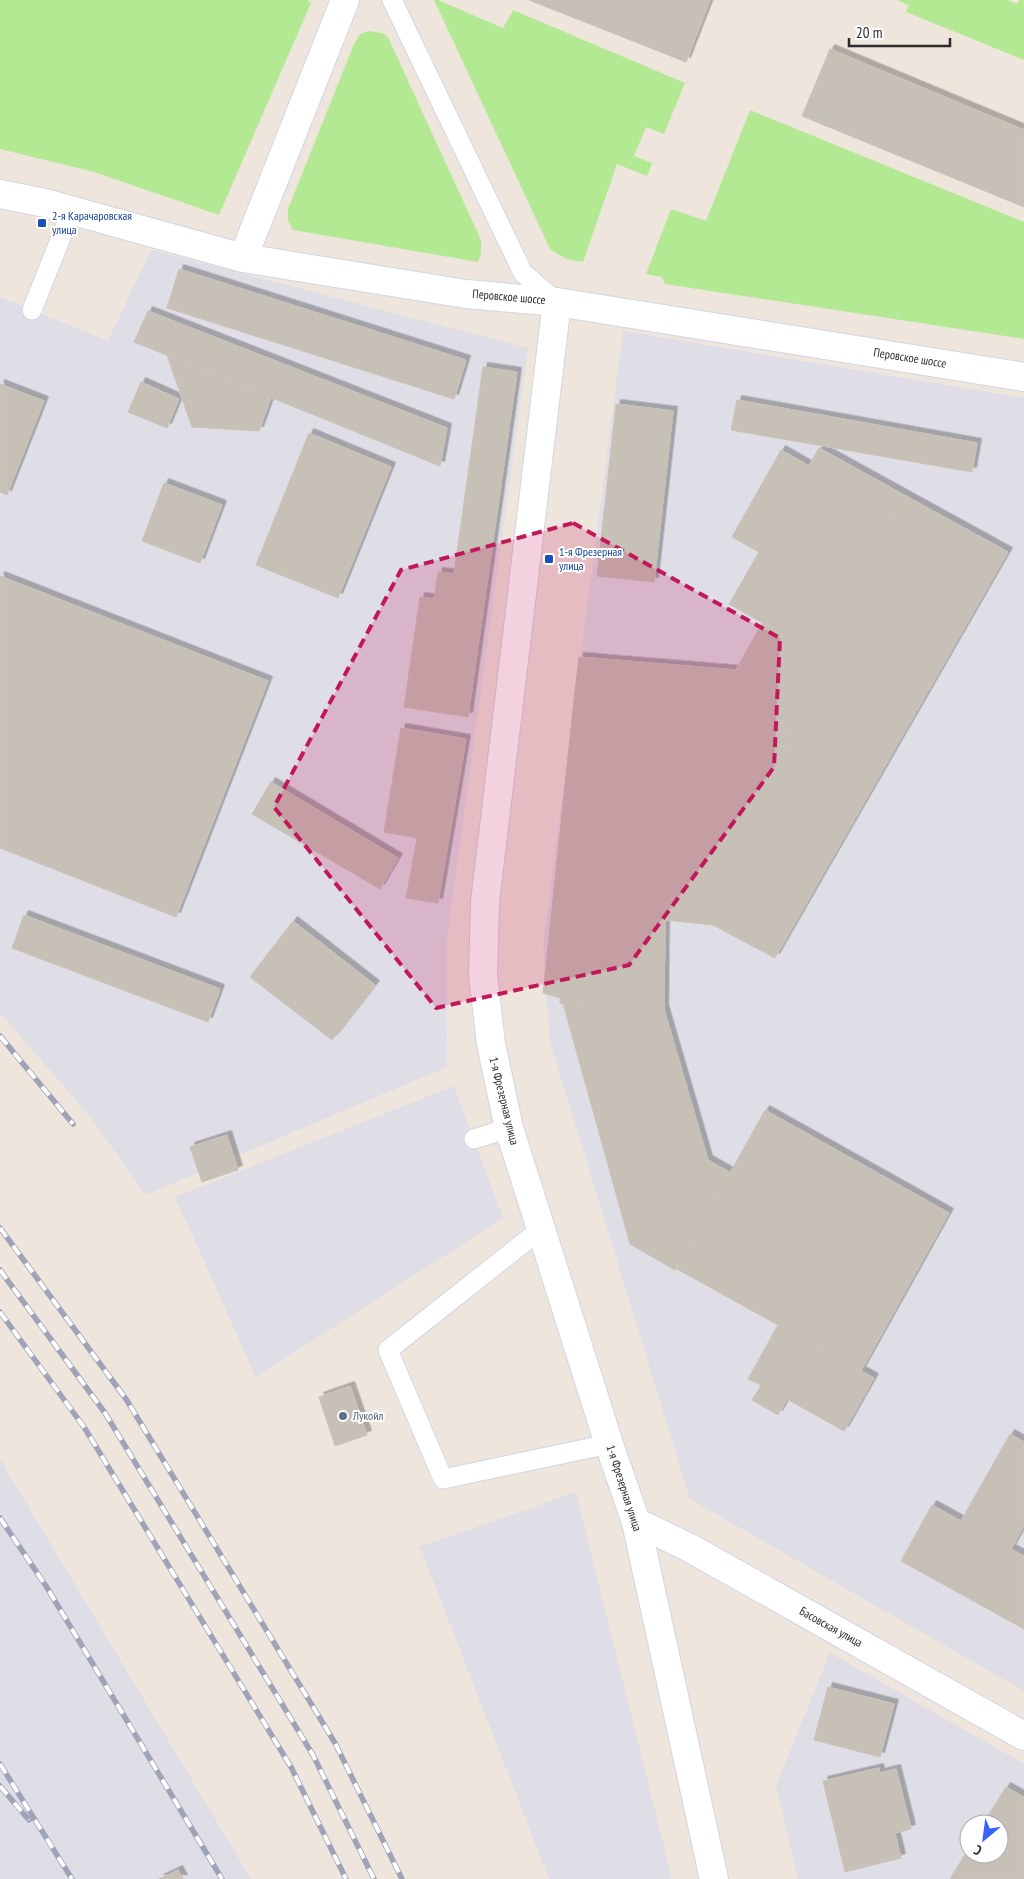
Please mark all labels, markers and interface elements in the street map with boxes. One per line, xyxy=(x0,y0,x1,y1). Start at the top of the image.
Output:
scale bar xyxy=(849,15,950,47)
text: 20 m xyxy=(856,23,882,42)
place label: 2-я Карачаровская улица xyxy=(52,208,132,237)
marker: 2-я Карачаровская улица xyxy=(36,217,48,229)
street label: Перовское шоссе xyxy=(472,286,546,307)
street label: Перовское шоссе xyxy=(873,344,948,371)
place label: 1-я Фрезерная улица xyxy=(559,544,622,573)
marker: 1-я Фрезерная улица xyxy=(543,553,555,565)
street label: 1-я Фрезерная улица xyxy=(486,1055,523,1147)
place label: Лукойл xyxy=(352,1408,384,1423)
marker: Лукойл xyxy=(337,1410,349,1422)
street label: 1-я Фрезерная улица xyxy=(603,1443,646,1533)
street label: Басовская улица xyxy=(797,1603,866,1650)
north arrow xyxy=(959,1814,1009,1864)
text: С xyxy=(970,1841,985,1860)

